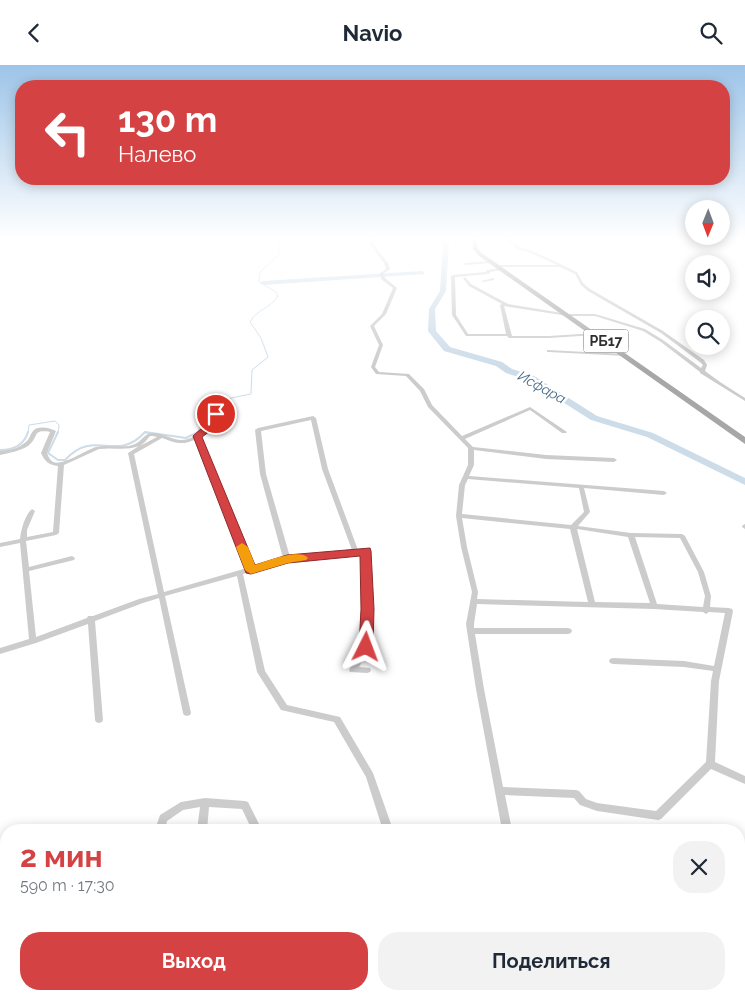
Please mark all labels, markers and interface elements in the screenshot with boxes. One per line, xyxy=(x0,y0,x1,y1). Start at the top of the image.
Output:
icon: back xyxy=(20,19,48,47)
icon: search xyxy=(697,19,725,47)
text: Navio xyxy=(343,20,402,46)
text: 130 m xyxy=(118,99,217,140)
icon: left xyxy=(35,100,100,165)
text: Налево xyxy=(118,141,196,167)
north arrow xyxy=(685,200,730,245)
map controls xyxy=(685,200,730,355)
button: sound xyxy=(685,255,730,300)
button: search xyxy=(685,310,730,355)
road number: РБ17 xyxy=(584,329,628,353)
water label: Исфара xyxy=(515,367,569,407)
pin xyxy=(195,393,237,435)
icon: arrive xyxy=(202,400,230,428)
position arrow xyxy=(339,620,391,672)
text: 2 мин xyxy=(20,839,103,874)
button: close xyxy=(673,841,725,893)
text: 590 m · 17:30 xyxy=(20,876,115,895)
button: Выход xyxy=(20,932,368,990)
button: Поделиться xyxy=(378,932,725,990)

